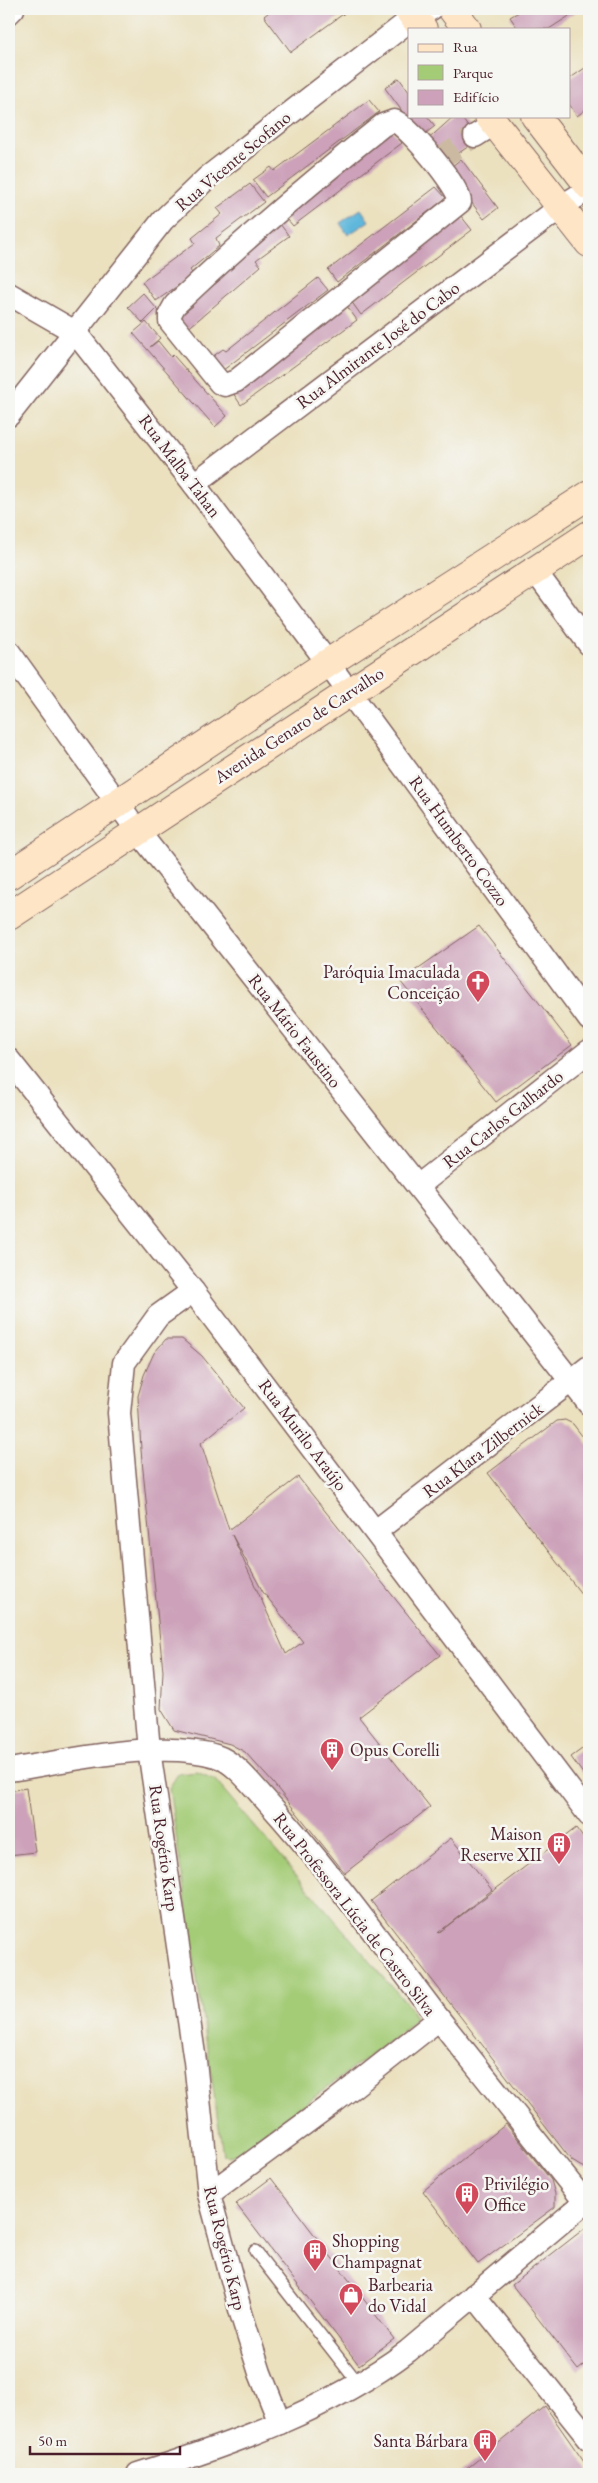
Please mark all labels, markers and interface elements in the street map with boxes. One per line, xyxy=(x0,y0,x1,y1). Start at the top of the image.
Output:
legend xyxy=(408,28,570,118)
text: Rua xyxy=(453,37,478,56)
text: Parque xyxy=(453,63,493,82)
text: Edifício xyxy=(453,87,499,106)
street label: Rua Vicente Scofano xyxy=(170,105,295,216)
street label: Rua Almirante José do Cabo xyxy=(292,276,464,414)
street label: Rua Malba Tahan xyxy=(134,409,227,522)
street label: Avenida Genaro de Carvalho xyxy=(209,661,388,789)
street label: Rua Humberto Cozzo xyxy=(404,771,514,910)
place label: Paróquia Imaculada Conceição xyxy=(323,960,461,1004)
street label: Rua Mário Faustino xyxy=(244,969,347,1092)
church icon: Paróquia Imaculada Conceição xyxy=(465,969,491,1003)
street label: Rua Carlos Galhardo xyxy=(438,1064,568,1173)
street label: Rua Murilo Araújo xyxy=(254,1374,353,1495)
street label: Rua Klara Zilbernick xyxy=(418,1396,548,1502)
building icon: Opus Corelli xyxy=(319,1737,345,1771)
place label: Opus Corelli xyxy=(350,1738,440,1761)
street label: Rua Rogério Karp xyxy=(144,1783,185,1913)
street label: Rua Professora Lúcia de Castro Silva xyxy=(269,1807,442,2021)
place label: Maison Reserve XII xyxy=(460,1822,542,1866)
building icon: Maison Reserve XII xyxy=(546,1831,572,1865)
place label: Privilégio Office xyxy=(484,2172,549,2216)
building icon: Privilégio Office xyxy=(454,2181,480,2215)
street label: Rua Rogério Karp xyxy=(199,2183,252,2312)
place label: Shopping Champagnat xyxy=(332,2229,422,2273)
building icon: Shopping Champagnat xyxy=(302,2238,328,2272)
place label: Barbearia do Vidal xyxy=(368,2273,434,2317)
shop icon: Barbearia do Vidal xyxy=(338,2282,364,2316)
scale bar xyxy=(30,2423,180,2455)
building icon: Santa Bárbara xyxy=(472,2428,498,2462)
place label: Santa Bárbara xyxy=(373,2429,469,2452)
text: 50 m xyxy=(38,2431,67,2450)

